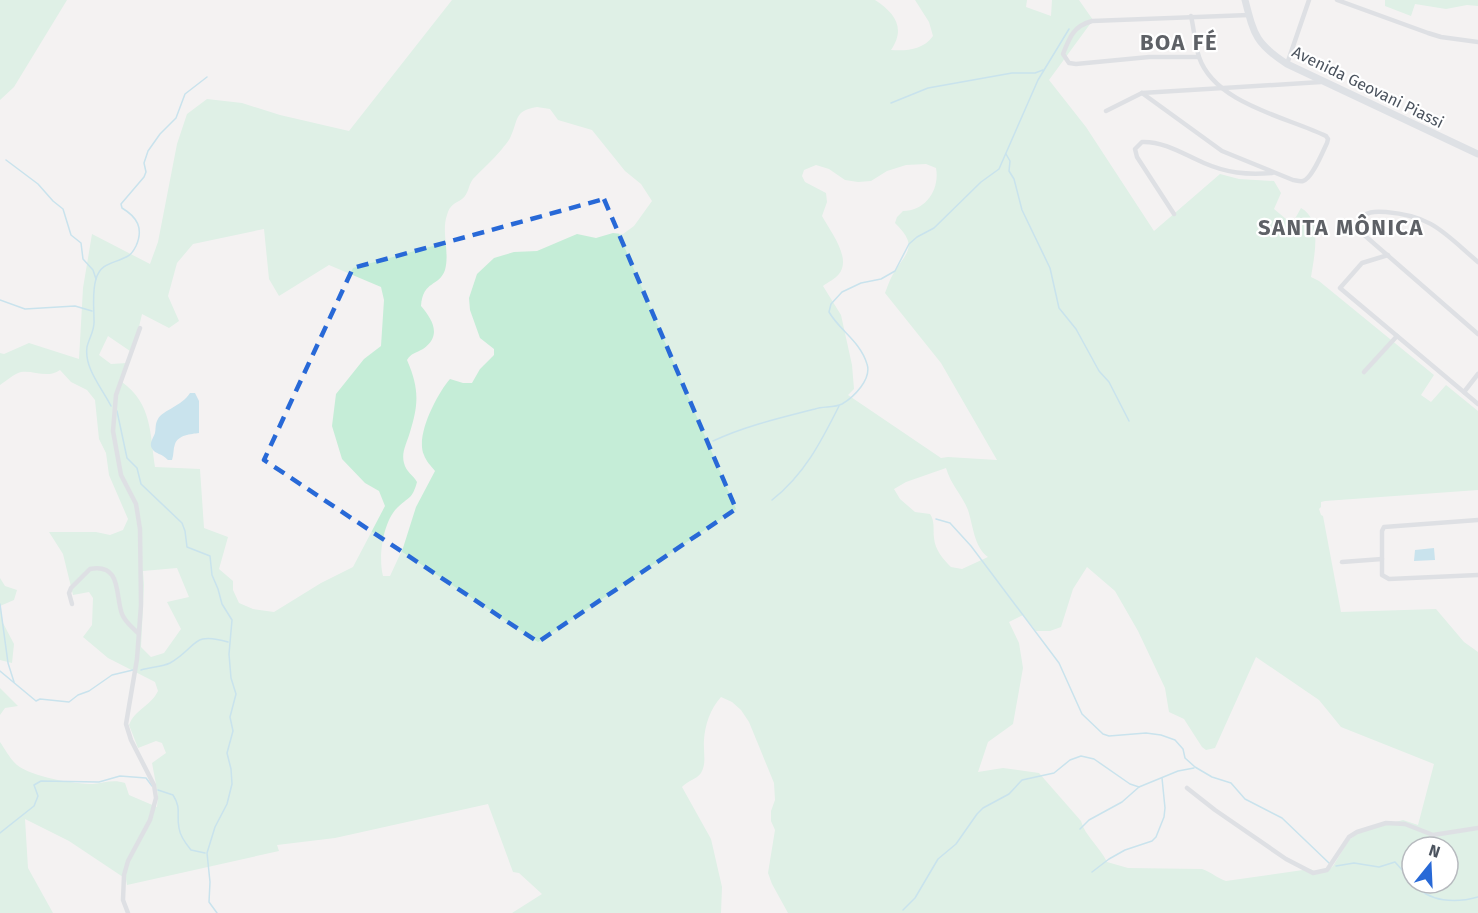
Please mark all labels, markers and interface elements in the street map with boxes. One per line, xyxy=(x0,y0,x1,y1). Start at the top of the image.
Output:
district label: BOA FÉ xyxy=(1140,29,1218,56)
street label: Avenida Geovani Piassi xyxy=(1289,42,1447,132)
district label: SANTA MÔNICA xyxy=(1258,214,1424,241)
north arrow xyxy=(1400,835,1460,895)
text: N xyxy=(1427,841,1442,862)

